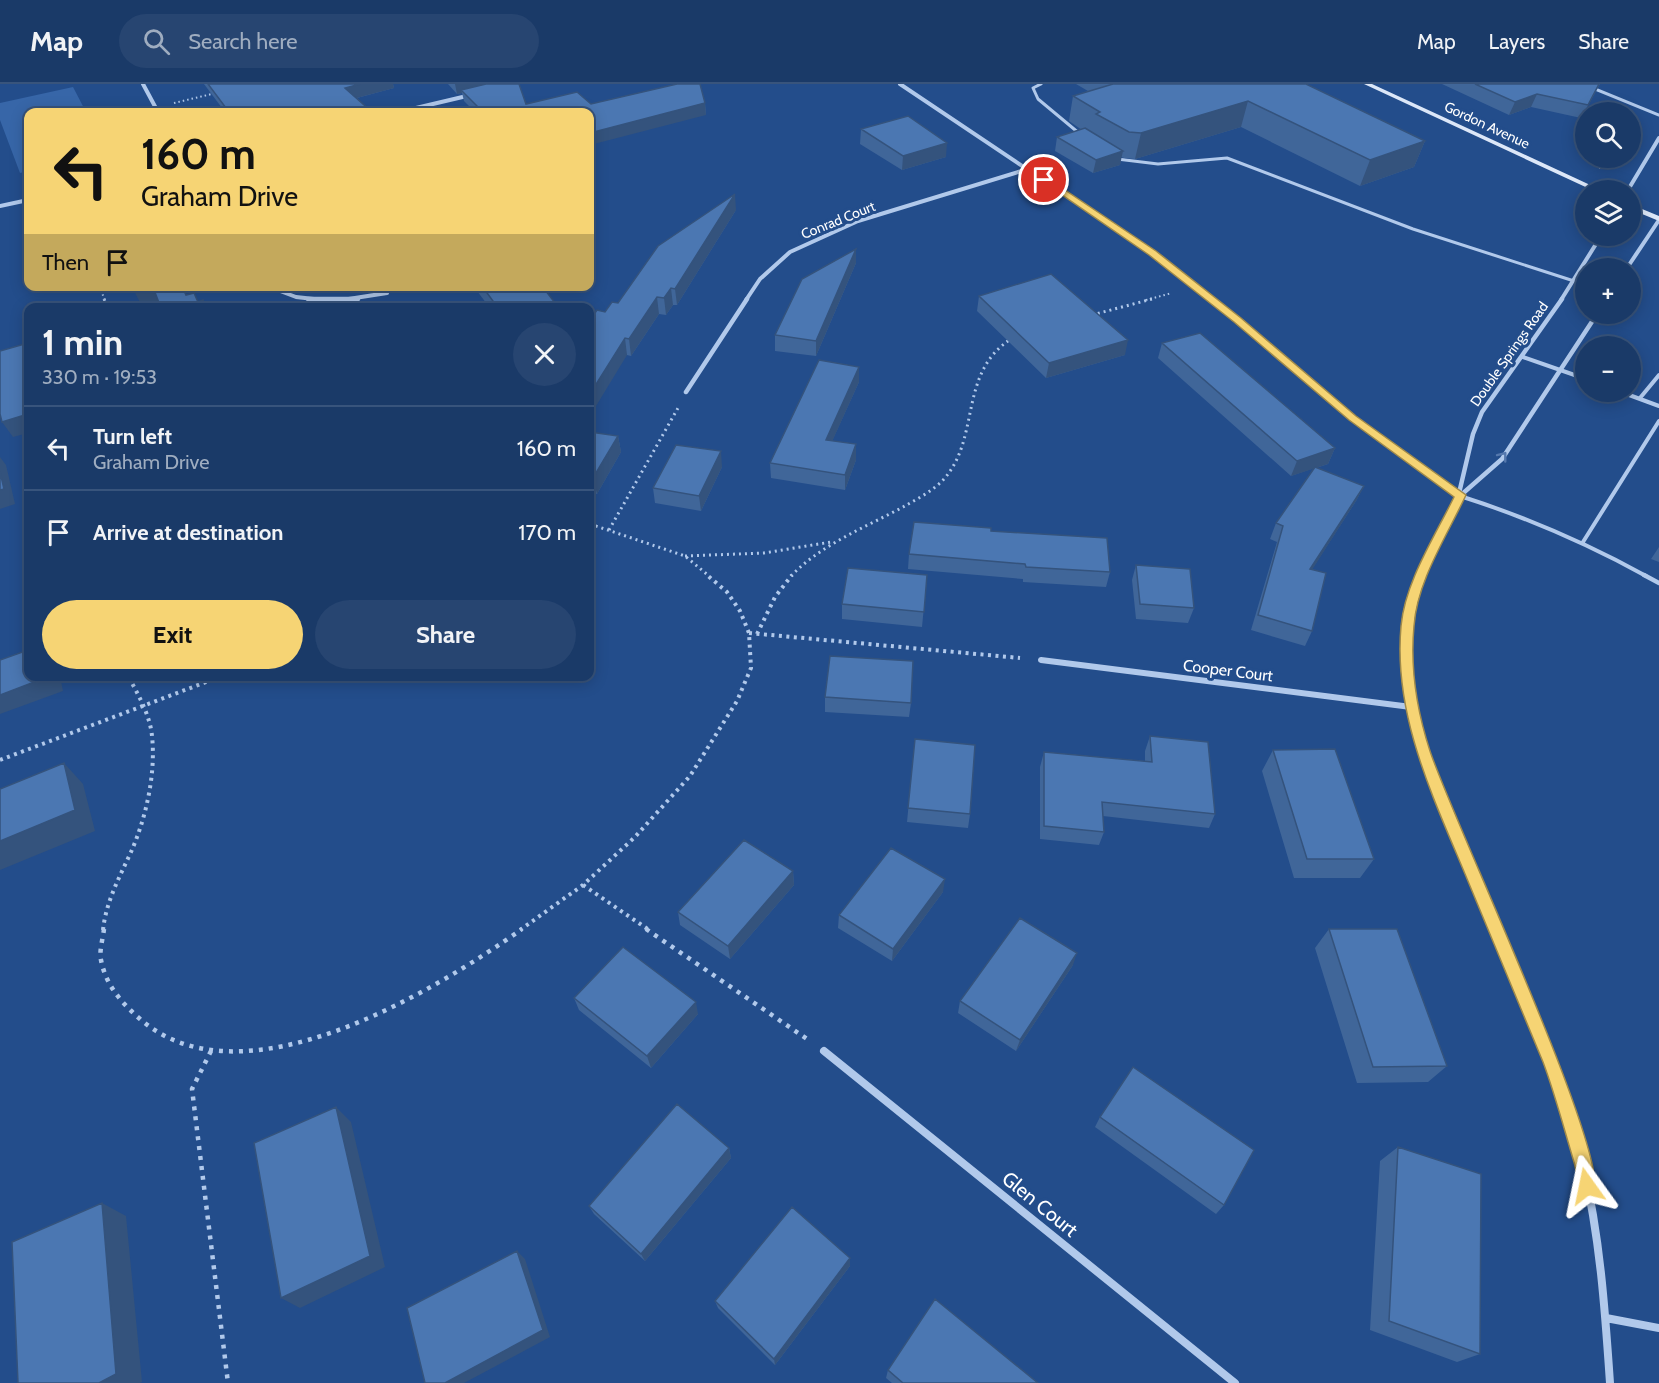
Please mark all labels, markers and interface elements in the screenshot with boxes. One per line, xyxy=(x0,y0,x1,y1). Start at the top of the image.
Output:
search box xyxy=(119,14,539,68)
text: Map xyxy=(30,24,83,58)
icon: search xyxy=(140,25,173,58)
text: Search here xyxy=(188,28,297,55)
text: Map xyxy=(1417,29,1456,54)
text: Layers xyxy=(1489,29,1545,54)
text: Share xyxy=(1578,29,1629,54)
street label: Gordon Avenue xyxy=(1441,97,1533,153)
map controls xyxy=(1575,102,1641,402)
button: search xyxy=(1575,102,1641,168)
text: 160 m xyxy=(141,128,256,180)
icon: left xyxy=(42,132,120,210)
pin xyxy=(1018,154,1069,205)
icon: arrive xyxy=(1027,163,1060,196)
text: Graham Drive xyxy=(141,180,298,213)
button: layers xyxy=(1575,180,1641,246)
street label: Conrad Court xyxy=(798,197,878,243)
icon: arrive xyxy=(101,246,134,279)
text: Then xyxy=(42,249,89,276)
button: + xyxy=(1575,258,1641,324)
street label: Double Springs Road xyxy=(1466,298,1552,410)
text: 1 min xyxy=(42,320,123,364)
button: close xyxy=(513,323,576,386)
button: − xyxy=(1575,336,1641,402)
text: 330 m · 19:53 xyxy=(42,365,157,389)
text: Turn left xyxy=(93,423,172,450)
icon: left xyxy=(42,432,75,465)
text: 160 m xyxy=(517,435,576,462)
text: Graham Drive xyxy=(93,450,209,474)
one-way arrow xyxy=(1495,451,1506,462)
icon: arrive xyxy=(42,516,75,549)
text: Arrive at destination xyxy=(93,519,283,546)
text: 170 m xyxy=(518,519,576,546)
button: Exit xyxy=(42,600,303,669)
button: Share xyxy=(315,600,576,669)
street label: Cooper Court xyxy=(1182,656,1274,685)
position arrow xyxy=(1555,1154,1619,1218)
street label: Glen Court xyxy=(997,1166,1083,1242)

